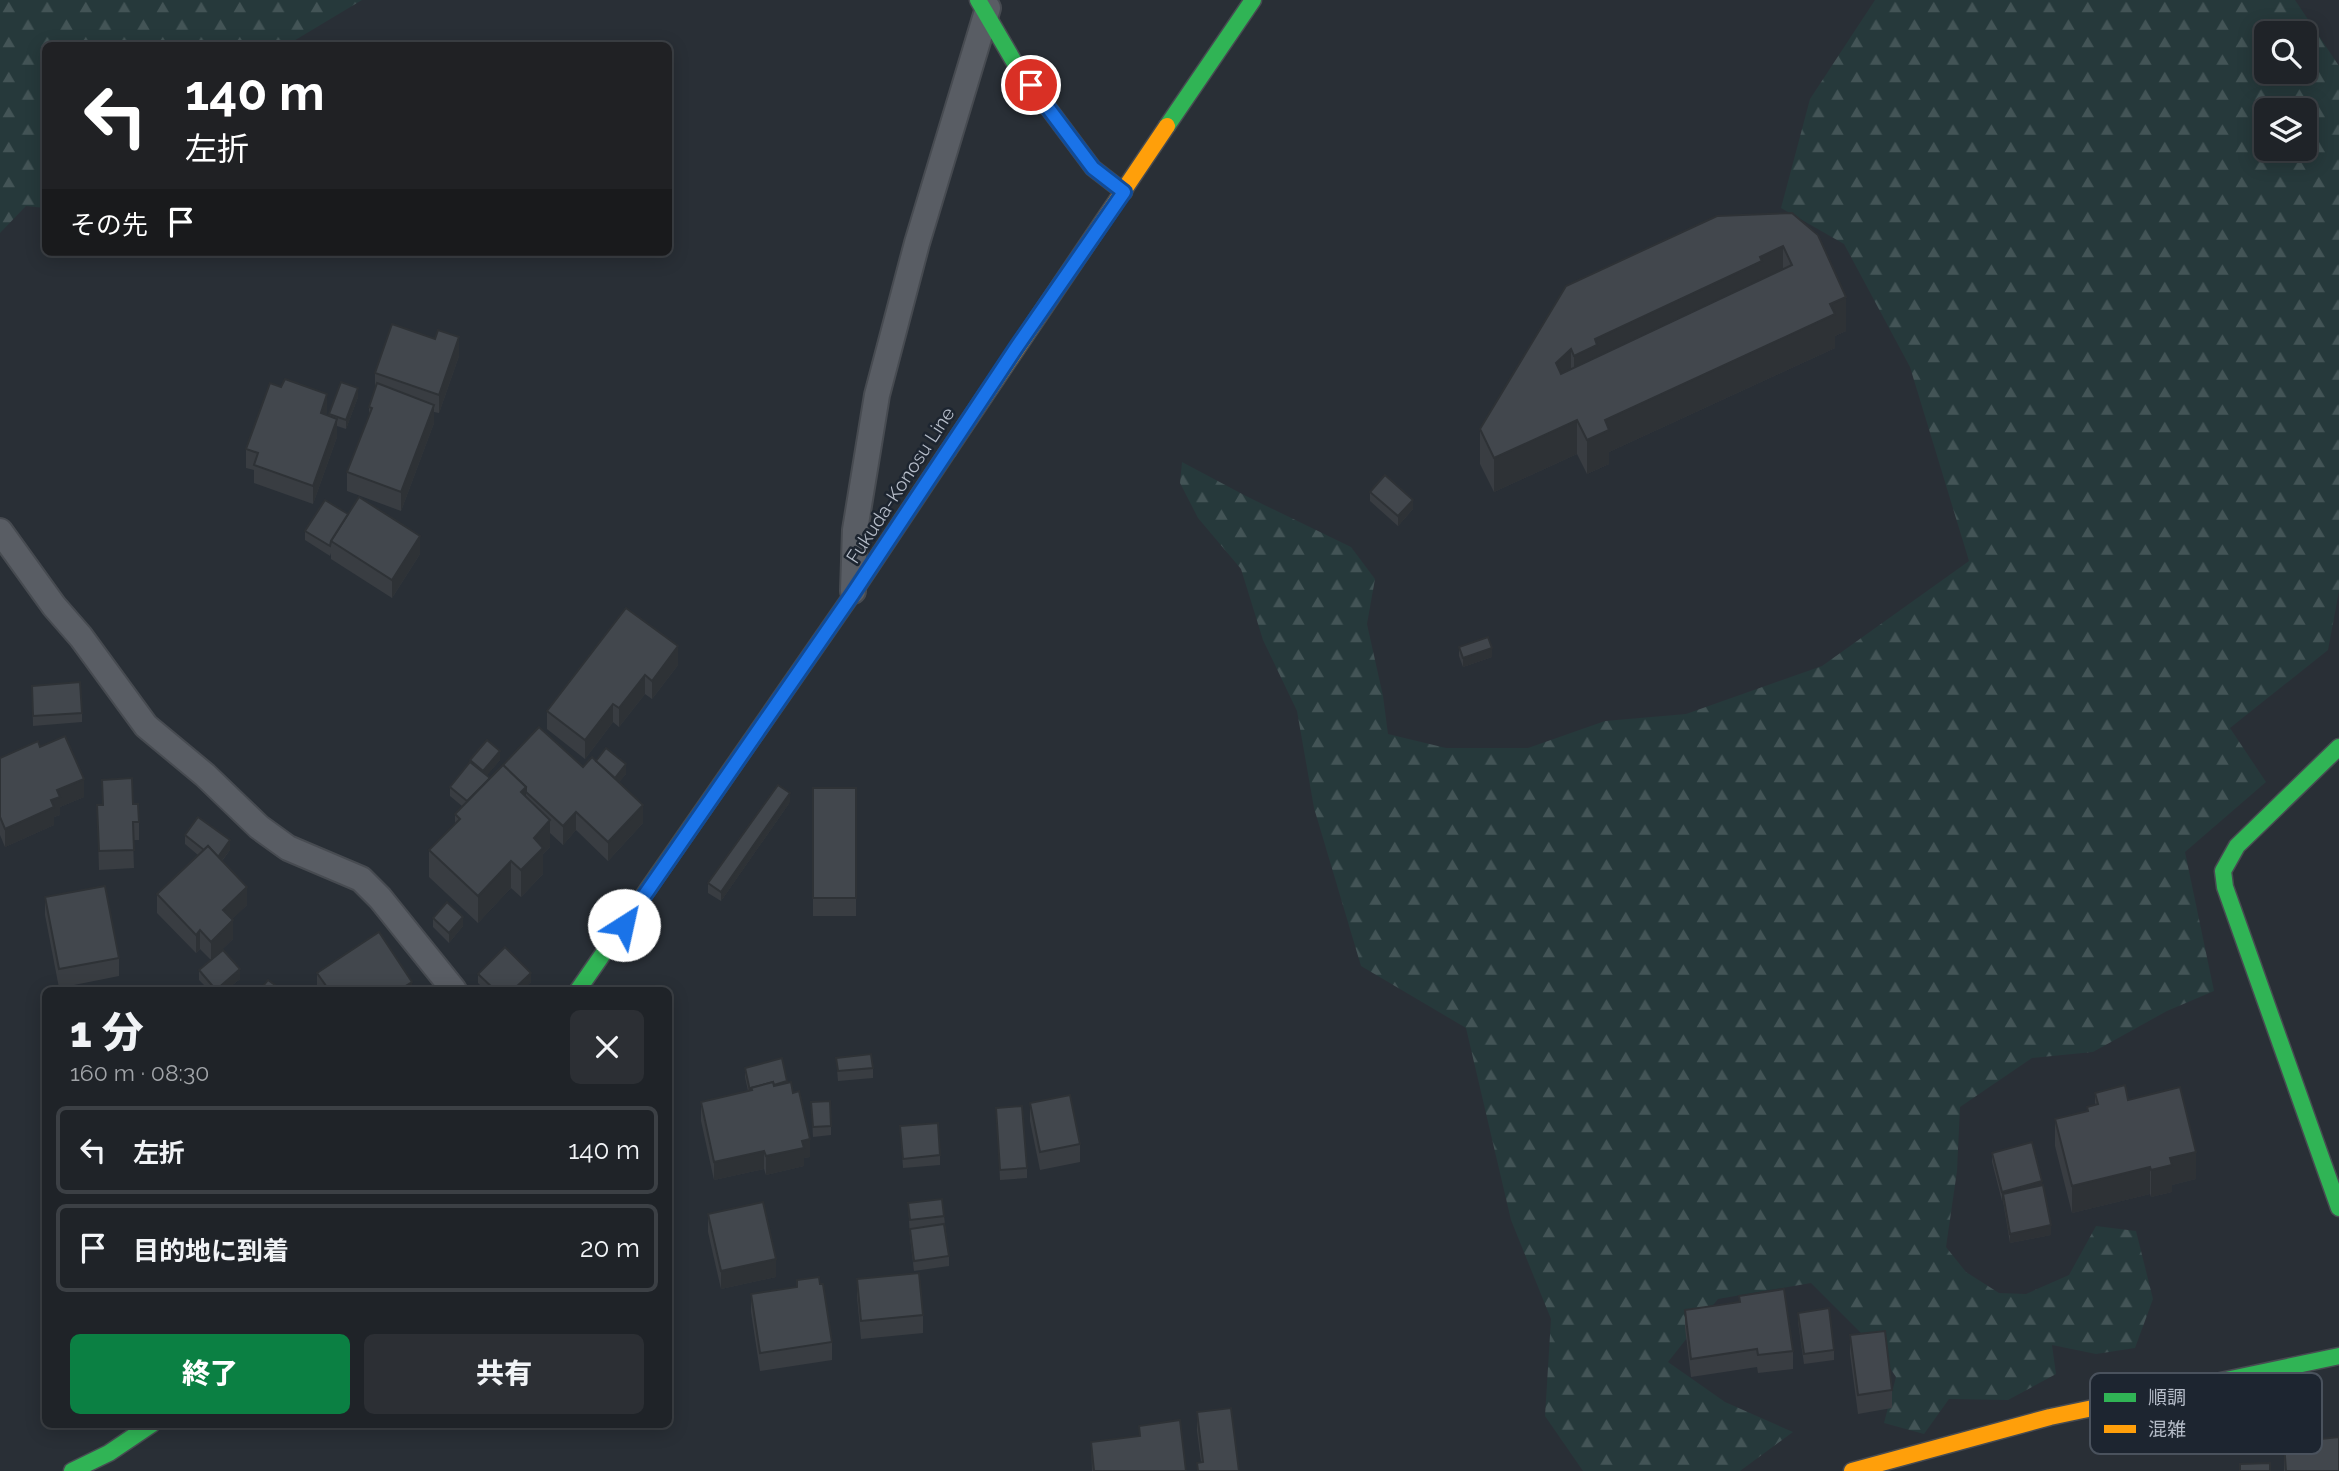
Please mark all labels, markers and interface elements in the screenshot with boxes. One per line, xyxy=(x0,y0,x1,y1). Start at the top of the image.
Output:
map controls xyxy=(2254,21,2317,161)
button: search xyxy=(2254,21,2317,84)
pin xyxy=(1001,55,1061,115)
text: 140 m xyxy=(185,64,325,121)
icon: arrive xyxy=(1012,66,1050,104)
icon: left xyxy=(70,70,161,161)
button: layers xyxy=(2254,98,2317,161)
text: 左折 xyxy=(185,130,249,167)
icon: arrive xyxy=(162,203,200,241)
text: その先 xyxy=(70,210,148,240)
street label: Fukuda-Konosu Line xyxy=(841,403,959,567)
position arrow xyxy=(587,888,661,962)
text: 1 分 xyxy=(70,1008,144,1057)
button: close xyxy=(570,1010,644,1084)
text: 160 m · 08:30 xyxy=(70,1059,209,1086)
icon: left xyxy=(74,1131,112,1169)
text: 140 m xyxy=(568,1135,640,1165)
text: 左折 xyxy=(133,1138,185,1168)
icon: arrive xyxy=(74,1229,112,1267)
text: 20 m xyxy=(580,1233,640,1263)
text: 目的地に到着 xyxy=(133,1236,289,1266)
button: 終了 xyxy=(70,1334,350,1414)
button: 共有 xyxy=(364,1334,644,1414)
legend xyxy=(2090,1373,2322,1454)
text: 順調 xyxy=(2148,1386,2186,1408)
text: 混雑 xyxy=(2148,1418,2186,1440)

